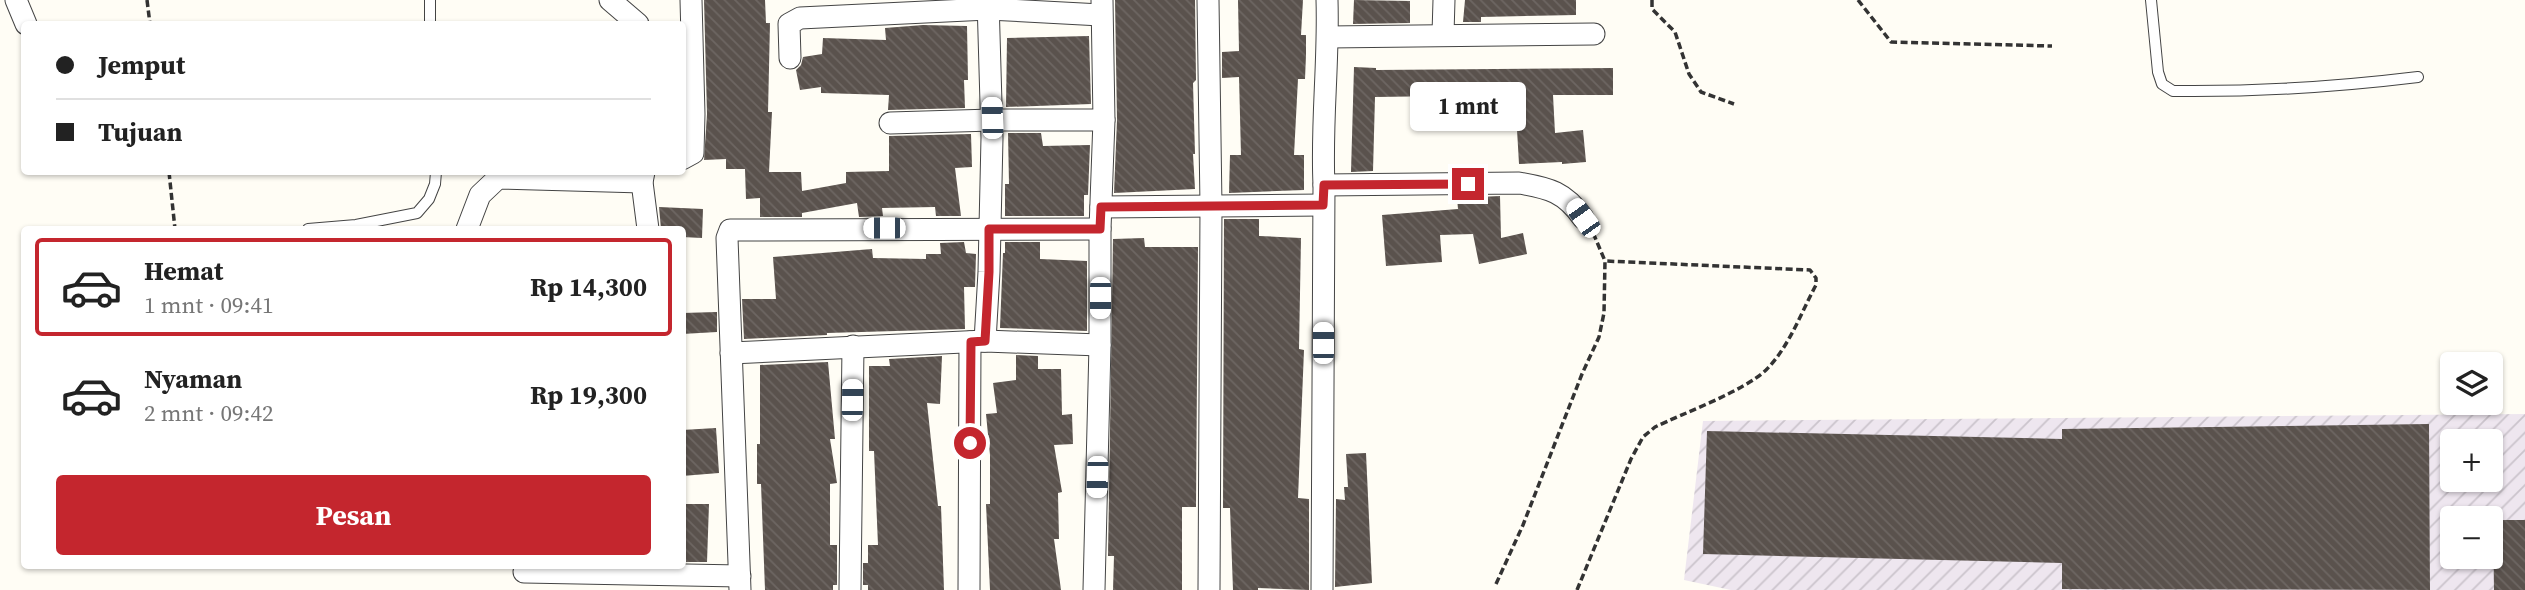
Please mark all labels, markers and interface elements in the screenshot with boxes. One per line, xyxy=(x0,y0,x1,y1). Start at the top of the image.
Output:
text: Jemput xyxy=(98,47,185,83)
callout: 1 mnt xyxy=(1410,82,1526,132)
text: 1 mnt xyxy=(1438,90,1498,122)
car xyxy=(981,97,1004,139)
text: Tujuan xyxy=(98,114,183,150)
route end xyxy=(1452,168,1484,200)
car xyxy=(1563,195,1604,241)
car xyxy=(864,218,906,239)
text: Hemat xyxy=(144,253,223,289)
icon: car xyxy=(60,256,123,319)
text: Rp 14,300 xyxy=(530,269,647,305)
car xyxy=(1090,277,1111,319)
text: 1 mnt · 09:41 xyxy=(144,289,273,321)
car xyxy=(1313,322,1334,364)
map controls xyxy=(2440,352,2503,569)
button: layers xyxy=(2440,352,2503,415)
text: Nyaman xyxy=(144,361,242,397)
icon: car xyxy=(60,364,123,427)
text: Rp 19,300 xyxy=(530,377,647,413)
car xyxy=(842,379,863,421)
text: 2 mnt · 09:42 xyxy=(144,397,273,429)
route start xyxy=(954,427,986,459)
button: + xyxy=(2440,429,2503,492)
car xyxy=(1086,456,1109,498)
button: Pesan xyxy=(56,475,651,555)
button: − xyxy=(2440,506,2503,569)

